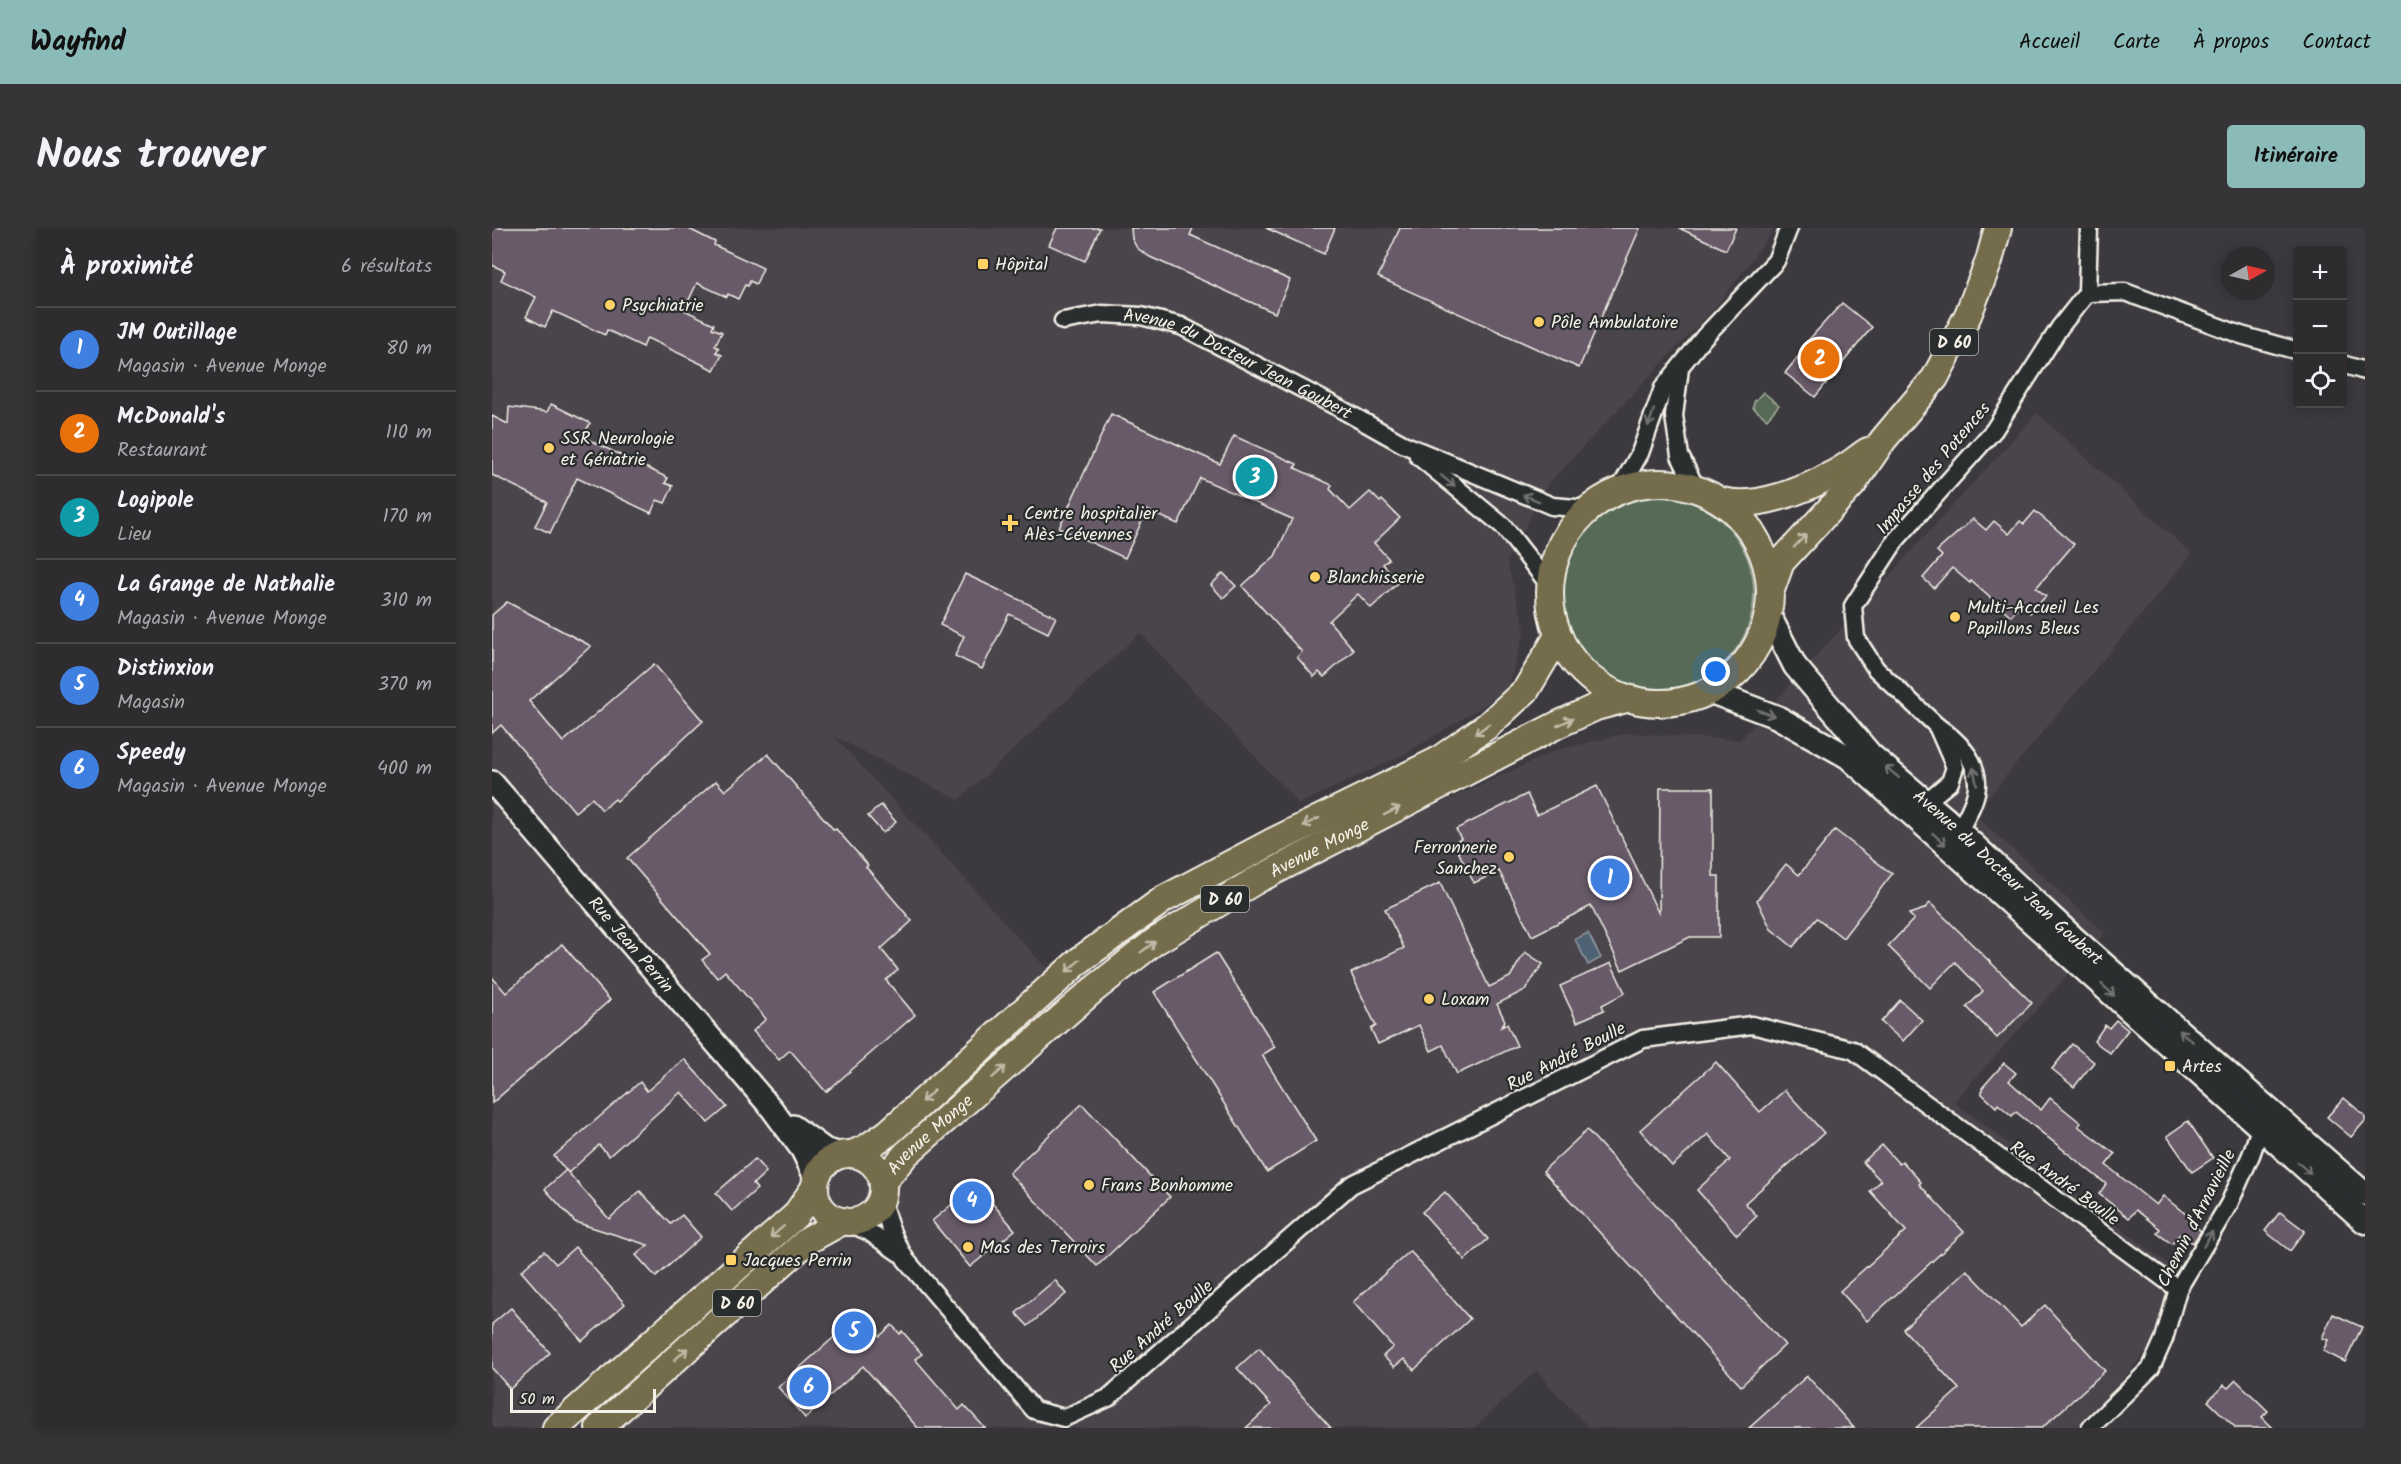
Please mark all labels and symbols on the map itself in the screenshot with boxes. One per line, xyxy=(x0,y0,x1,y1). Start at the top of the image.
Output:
north arrow xyxy=(2221,246,2275,300)
place label: Hôpital xyxy=(995,251,1048,280)
marker: Hôpital xyxy=(976,257,990,271)
place label: Psychiatrie xyxy=(622,292,704,321)
marker: Psychiatrie xyxy=(603,298,617,312)
street label: Avenue du Docteur Jean Goubert xyxy=(1123,302,1358,429)
place label: Pôle Ambulatoire xyxy=(1551,309,1678,338)
marker: Pôle Ambulatoire xyxy=(1532,315,1546,329)
road number: D 60 xyxy=(1930,329,1978,355)
pin: 2 xyxy=(1800,336,1840,382)
street label: Impasse des Potences xyxy=(1870,396,1999,542)
one-way arrow xyxy=(1645,408,1656,427)
place label: SSR Neurologie et Gériatrie xyxy=(561,425,674,475)
marker: SSR Neurologie et Gériatrie xyxy=(542,441,556,455)
pin: 3 xyxy=(1236,454,1275,500)
one-way arrow xyxy=(1440,474,1456,487)
one-way arrow xyxy=(1522,492,1541,503)
place label: Centre hospitalier Alès-Cévennes xyxy=(1024,500,1158,550)
marker: Centre hospitalier Alès-Cévennes xyxy=(1001,514,1019,532)
one-way arrow xyxy=(1793,534,1807,549)
place label: Blanchisserie xyxy=(1327,564,1425,593)
marker: Blanchisserie xyxy=(1308,570,1322,584)
place label: Multi-Accueil Les Papillons Bleus xyxy=(1967,594,2099,644)
marker: Multi-Accueil Les Papillons Bleus xyxy=(1948,610,1962,624)
your location xyxy=(1701,657,1730,686)
one-way arrow xyxy=(1756,708,1774,719)
one-way arrow xyxy=(1556,715,1574,727)
one-way arrow xyxy=(1475,723,1491,735)
one-way arrow xyxy=(1884,766,1900,779)
one-way arrow xyxy=(1969,767,1980,786)
street label: Avenue du Docteur Jean Goubert xyxy=(1905,783,2110,974)
one-way arrow xyxy=(1382,805,1400,816)
street label: Avenue Monge xyxy=(1265,811,1375,887)
one-way arrow xyxy=(1303,817,1321,829)
one-way arrow xyxy=(1931,832,1946,846)
place label: Ferronnerie Sanchez xyxy=(1414,834,1497,884)
marker: Ferronnerie Sanchez xyxy=(1502,850,1516,864)
pin: 1 xyxy=(1590,856,1630,900)
road number: D 60 xyxy=(1201,886,1249,912)
street label: Rue Jean Perrin xyxy=(580,890,680,1001)
one-way arrow xyxy=(1140,941,1156,953)
one-way arrow xyxy=(1066,959,1081,973)
one-way arrow xyxy=(2100,983,2115,997)
place label: Loxam xyxy=(1441,986,1489,1015)
marker: Loxam xyxy=(1422,992,1436,1006)
street label: Rue André Boulle xyxy=(1502,1015,1631,1100)
one-way arrow xyxy=(2179,1029,2194,1043)
place label: Artes xyxy=(2182,1053,2222,1082)
marker: Artes xyxy=(2163,1059,2177,1073)
one-way arrow xyxy=(991,1065,1006,1079)
street label: Avenue Monge xyxy=(881,1088,981,1182)
one-way arrow xyxy=(921,1089,936,1103)
street label: Rue André Boulle xyxy=(2003,1134,2125,1234)
street label: Chemin d'Arnavieille xyxy=(2150,1145,2245,1293)
one-way arrow xyxy=(2296,1161,2312,1174)
place label: Frans Bonhomme xyxy=(1101,1172,1233,1201)
pin: 4 xyxy=(952,1178,992,1224)
marker: Frans Bonhomme xyxy=(1082,1178,1096,1192)
one-way arrow xyxy=(769,1225,785,1238)
one-way arrow xyxy=(2202,1231,2214,1248)
place label: Mas des Terroirs xyxy=(980,1234,1106,1263)
marker: Mas des Terroirs xyxy=(961,1240,975,1254)
place label: Jacques Perrin xyxy=(743,1247,852,1276)
marker: Jacques Perrin xyxy=(724,1253,738,1267)
street label: Rue André Boulle xyxy=(1103,1273,1221,1381)
road number: D 60 xyxy=(713,1290,761,1316)
pin: 5 xyxy=(834,1308,874,1354)
one-way arrow xyxy=(673,1347,688,1361)
pin: 6 xyxy=(790,1364,828,1410)
scale bar xyxy=(510,1386,656,1414)

